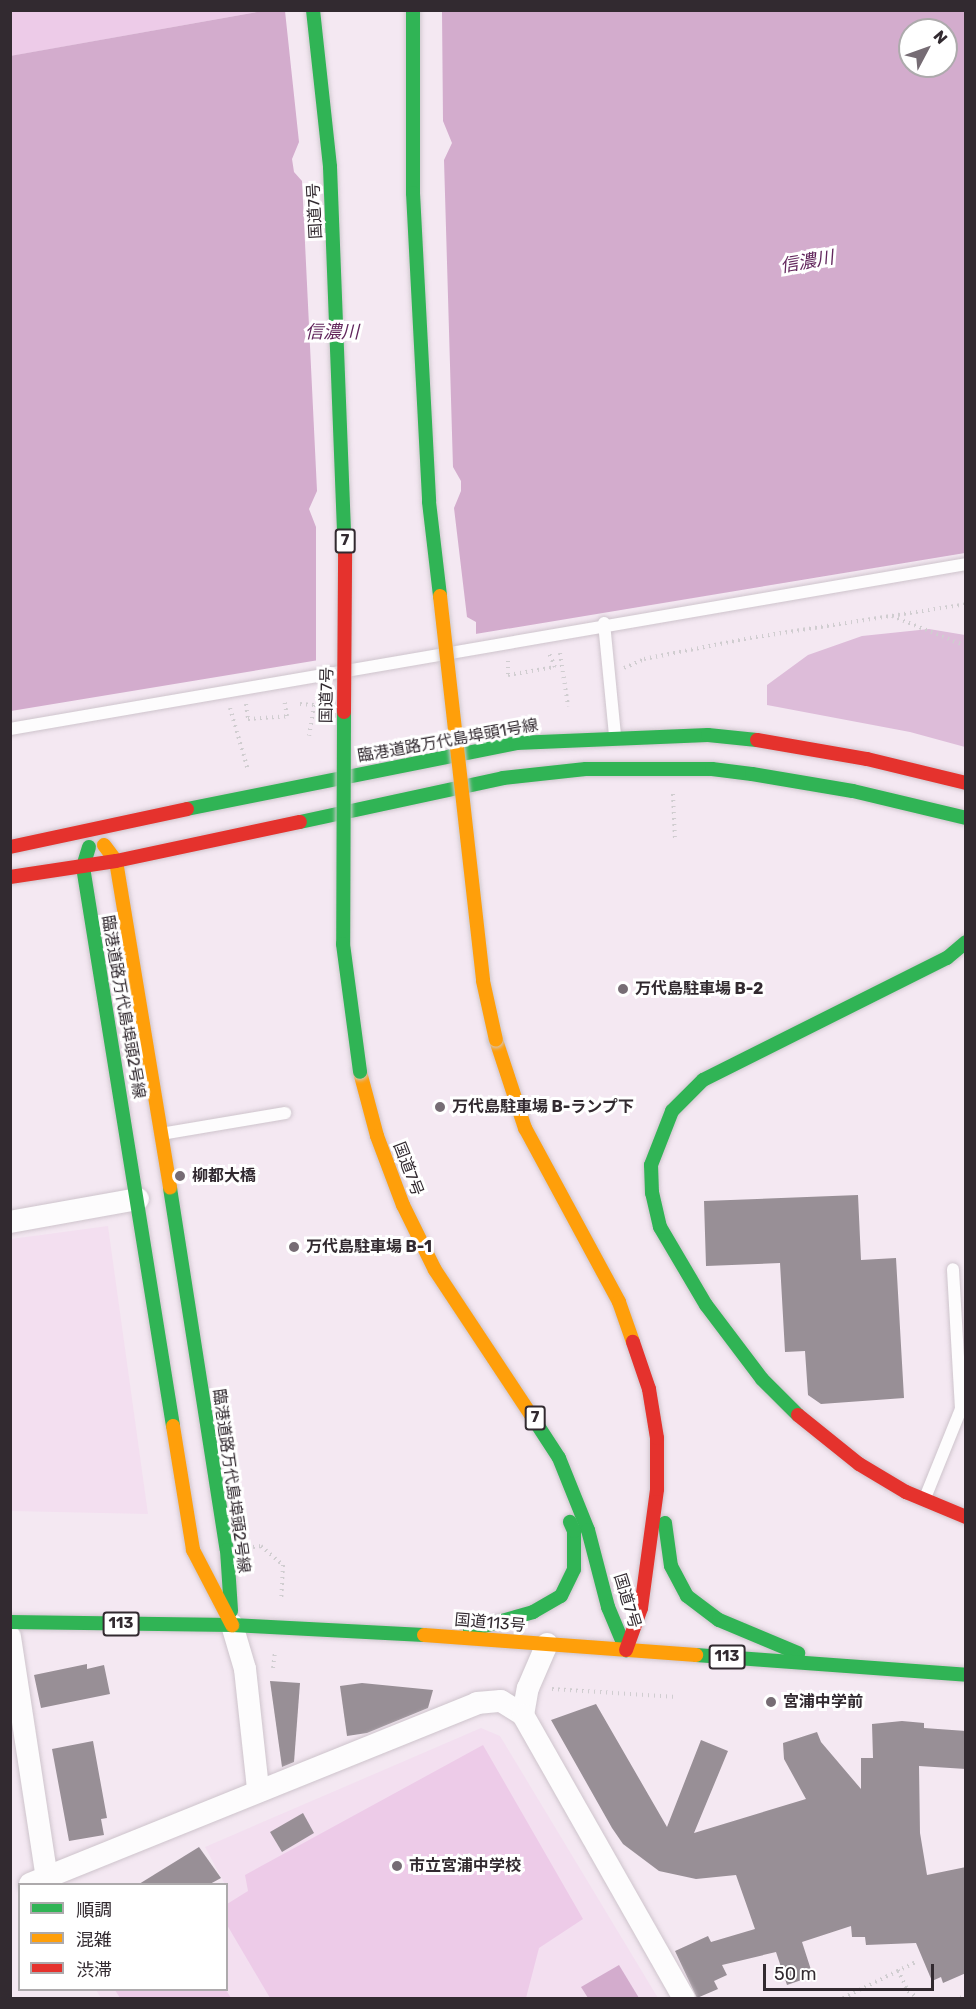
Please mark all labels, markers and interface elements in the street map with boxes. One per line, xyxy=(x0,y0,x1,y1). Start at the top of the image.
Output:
north arrow xyxy=(898,18,958,78)
text: N xyxy=(930,27,951,48)
street label: 国道7号 xyxy=(304,182,326,240)
water label: 信濃川 xyxy=(779,247,835,277)
water label: 信濃川 xyxy=(305,321,359,343)
road number: 7 xyxy=(334,529,356,553)
street label: 国道7号 xyxy=(317,667,337,723)
street label: 臨港道路万代島埠頭1号線 xyxy=(356,716,540,766)
street label: 臨港道路万代島埠頭2号線 xyxy=(97,914,149,1100)
place label: 万代島駐車場 B-2 xyxy=(635,979,763,999)
marker: 万代島駐車場 B-2 xyxy=(616,982,630,996)
place label: 万代島駐車場 B-ランプ下 xyxy=(452,1097,634,1117)
marker: 万代島駐車場 B-ランプ下 xyxy=(433,1100,447,1114)
street label: 国道7号 xyxy=(389,1139,427,1199)
place label: 柳都大橋 xyxy=(192,1166,256,1186)
marker: 柳都大橋 xyxy=(173,1169,187,1183)
place label: 万代島駐車場 B-1 xyxy=(306,1237,432,1257)
marker: 万代島駐車場 B-1 xyxy=(287,1240,301,1254)
street label: 臨港道路万代島埠頭2号線 xyxy=(209,1388,253,1574)
road number: 7 xyxy=(524,1406,546,1430)
street label: 国道7号 xyxy=(610,1571,644,1631)
street label: 国道113号 xyxy=(454,1610,526,1636)
road number: 113 xyxy=(102,1612,140,1636)
road number: 113 xyxy=(708,1645,746,1669)
place label: 宮浦中学前 xyxy=(783,1692,863,1712)
marker: 宮浦中学前 xyxy=(764,1695,778,1709)
place label: 市立宮浦中学校 xyxy=(409,1856,521,1876)
marker: 市立宮浦中学校 xyxy=(390,1859,404,1873)
legend xyxy=(18,1883,228,1991)
text: 順調 xyxy=(76,1899,112,1921)
text: 混雑 xyxy=(76,1929,112,1951)
scale bar xyxy=(766,1952,937,1990)
text: 渋滞 xyxy=(76,1959,112,1981)
text: 50 m xyxy=(774,1963,817,1985)

